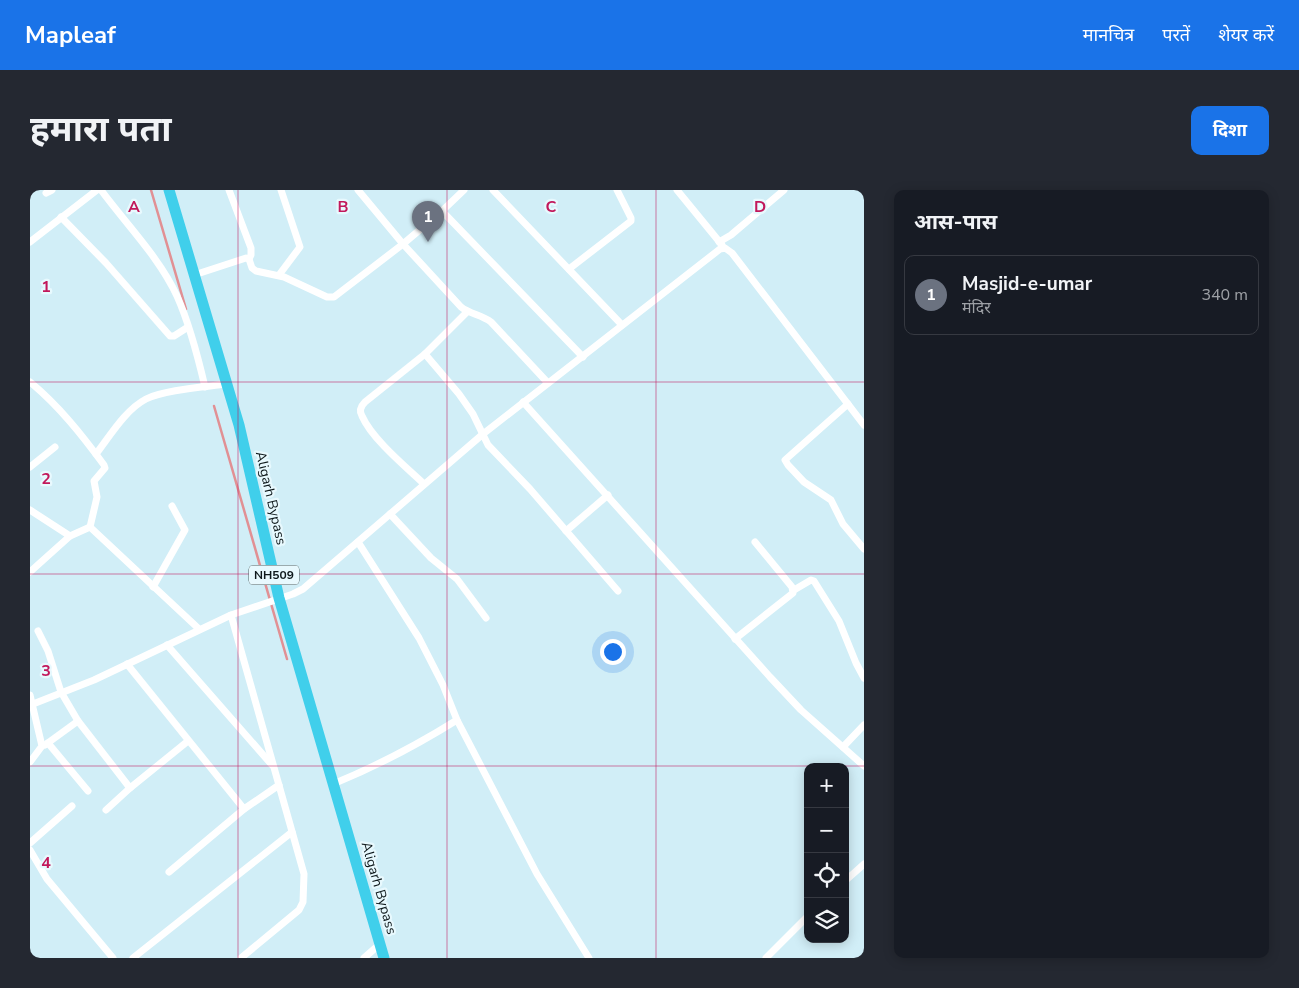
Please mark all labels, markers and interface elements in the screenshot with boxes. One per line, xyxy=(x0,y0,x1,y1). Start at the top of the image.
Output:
text: Mapleaf xyxy=(25,19,116,51)
text: मानचित्र xyxy=(1083,23,1134,47)
text: परतें xyxy=(1162,23,1190,47)
text: शेयर करें xyxy=(1218,23,1274,47)
text: हमारा पता xyxy=(30,106,172,153)
button: दिशा xyxy=(1191,106,1269,155)
text: A xyxy=(128,196,140,218)
text: B xyxy=(337,196,349,218)
text: C xyxy=(546,196,557,218)
text: D xyxy=(754,196,766,218)
pin: 1 xyxy=(412,201,444,242)
text: आस-पास xyxy=(914,208,997,236)
text: Masjid-e-umar xyxy=(962,271,1092,297)
text: 1 xyxy=(41,276,51,298)
text: 1 xyxy=(926,284,936,306)
text: 340 m xyxy=(1201,284,1248,306)
text: मंदिर xyxy=(962,297,991,319)
street label: Aligarh Bypass xyxy=(251,449,291,547)
text: 2 xyxy=(41,468,51,490)
road number: NH509 xyxy=(249,566,299,584)
your location xyxy=(600,639,626,665)
text: 3 xyxy=(41,660,51,682)
map controls xyxy=(804,763,849,943)
button: + xyxy=(804,763,849,808)
button: − xyxy=(804,808,849,853)
street label: Aligarh Bypass xyxy=(357,839,401,937)
text: 4 xyxy=(41,852,51,874)
button: locate xyxy=(804,853,849,898)
button: layers xyxy=(804,898,849,943)

